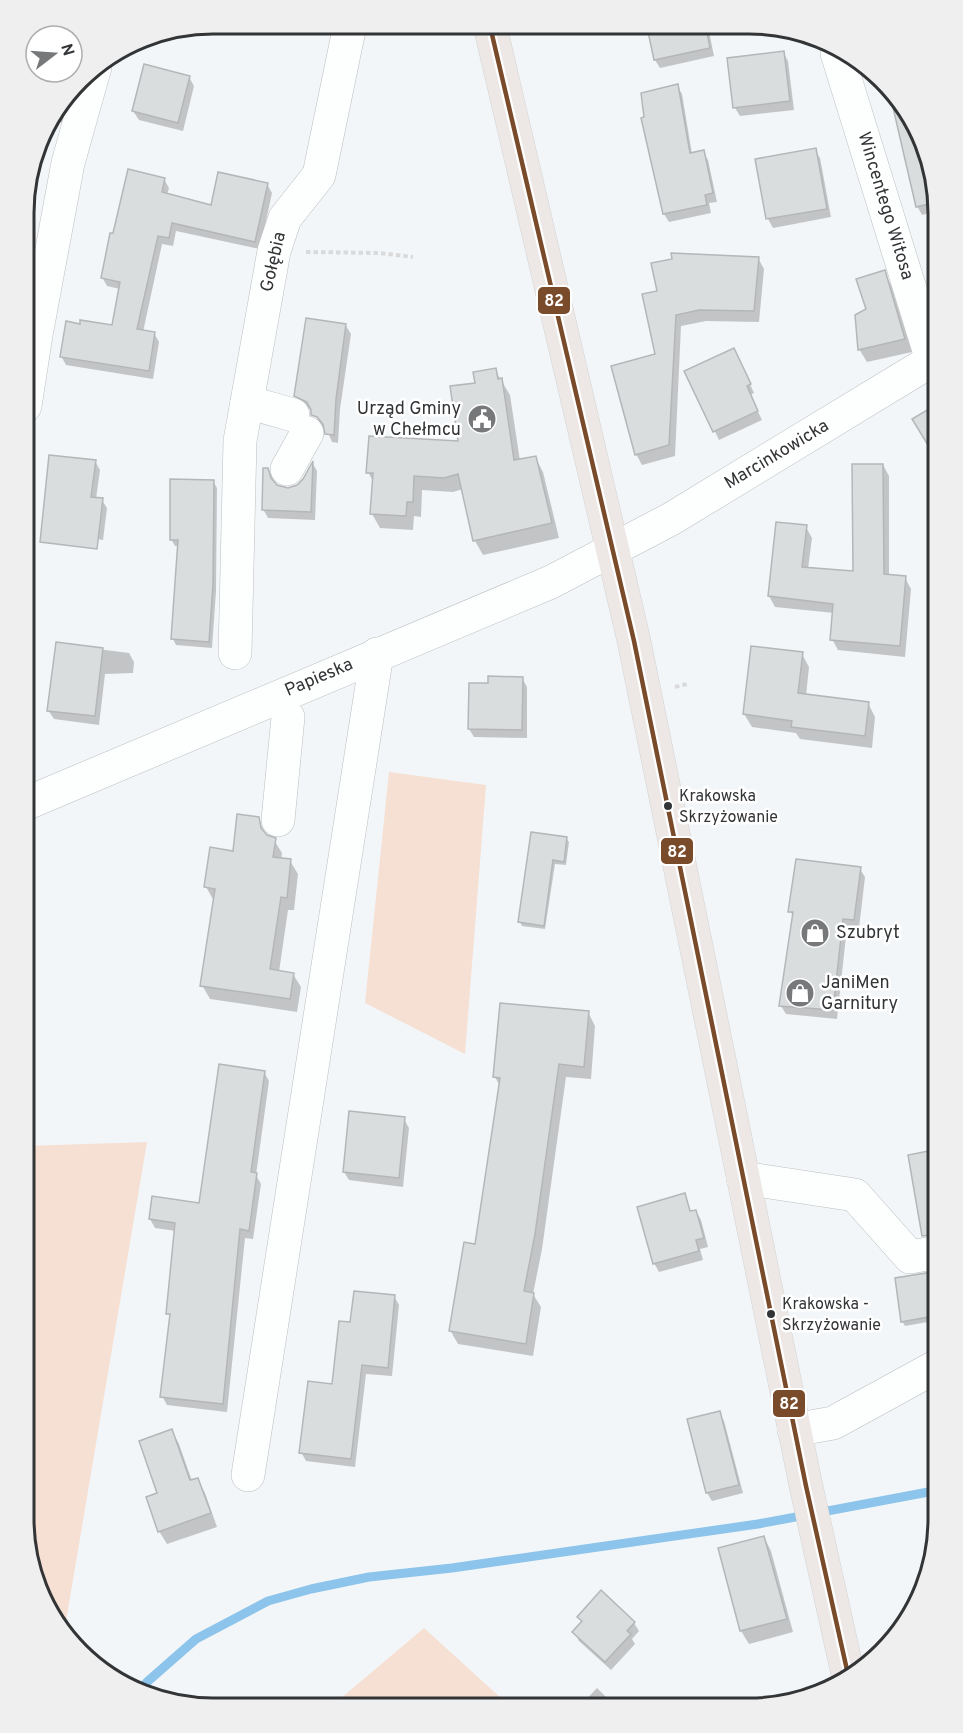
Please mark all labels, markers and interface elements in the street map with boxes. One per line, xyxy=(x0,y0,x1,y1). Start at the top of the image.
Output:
north arrow xyxy=(24,24,84,84)
text: N xyxy=(55,42,78,59)
street label: Wincentego Witosa xyxy=(852,129,918,283)
street label: Gołębia xyxy=(256,230,292,294)
line badge: 82 xyxy=(537,286,571,315)
text: 82 xyxy=(544,292,564,312)
place label: Urząd Gminy w Chełmcu xyxy=(357,398,461,442)
public building icon: Urząd Gminy w Chełmcu xyxy=(466,403,498,435)
street label: Marcinkowicka xyxy=(721,415,833,495)
street label: Papieska xyxy=(281,653,357,703)
place label: Krakowska Skrzyżowanie xyxy=(679,787,778,828)
marker: Krakowska Skrzyżowanie xyxy=(662,800,674,812)
line badge: 82 xyxy=(660,837,694,865)
text: 82 xyxy=(667,843,687,863)
shop icon: Szubryt xyxy=(799,917,831,949)
place label: Szubryt xyxy=(836,922,900,945)
place label: JaniMen Garnitury xyxy=(821,972,898,1016)
shop icon: JaniMen Garnitury xyxy=(784,977,816,1009)
place label: Krakowska - Skrzyżowanie xyxy=(782,1295,881,1336)
marker: Krakowska - Skrzyżowanie xyxy=(765,1308,777,1320)
line badge: 82 xyxy=(772,1389,806,1418)
text: 82 xyxy=(779,1395,799,1415)

